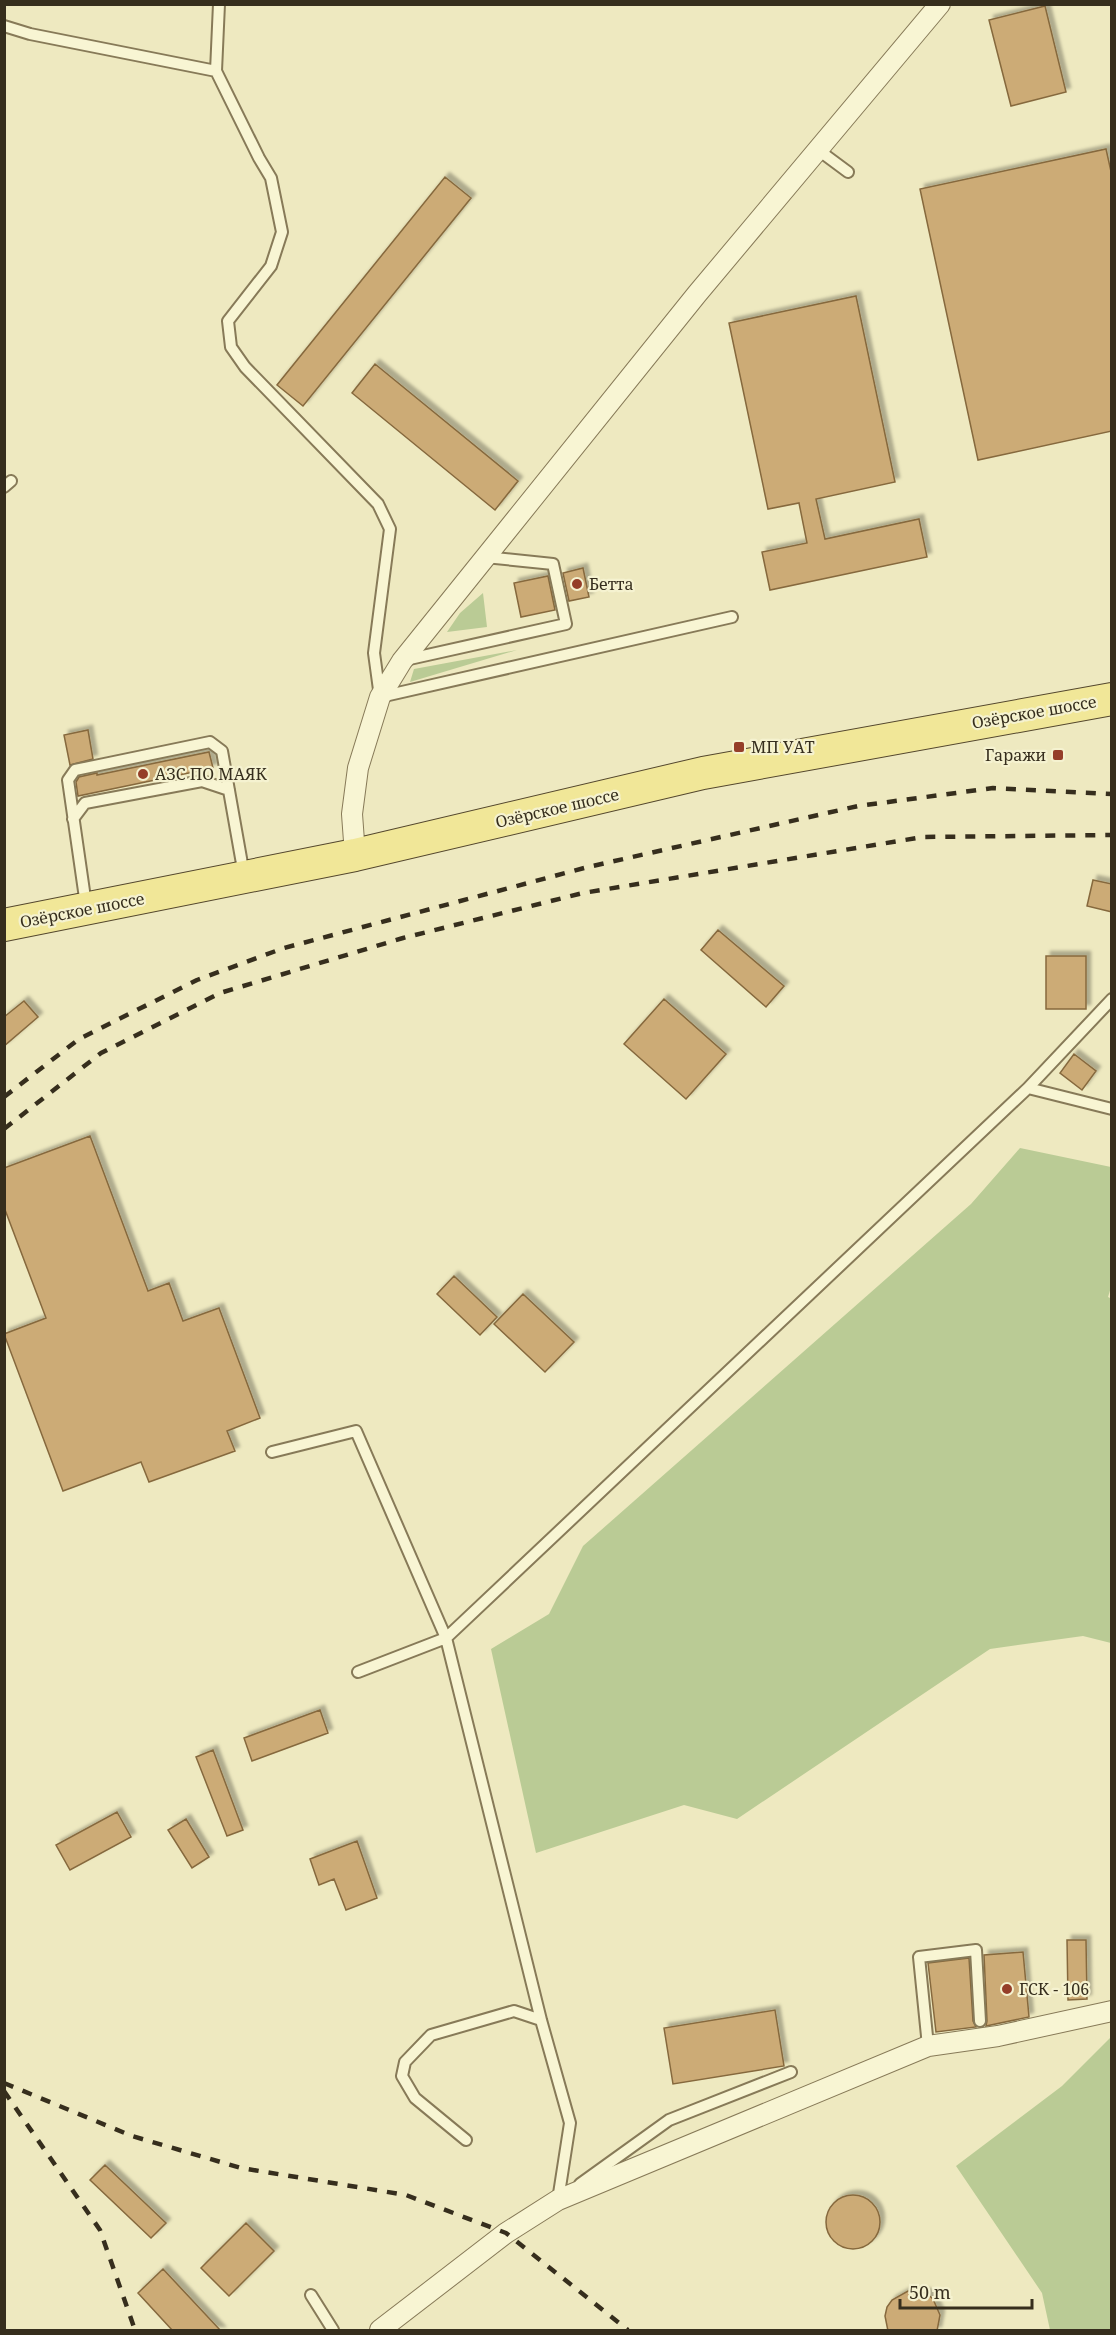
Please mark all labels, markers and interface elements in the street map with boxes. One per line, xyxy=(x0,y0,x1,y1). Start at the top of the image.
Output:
place label: Бетта xyxy=(589,573,634,595)
marker: Бетта xyxy=(570,577,584,591)
street label: Озёрское шоссе xyxy=(970,690,1098,734)
place label: МП УАТ xyxy=(751,736,815,758)
marker: МП УАТ xyxy=(732,740,746,754)
place label: Гаражи xyxy=(985,744,1046,766)
marker: Гаражи xyxy=(1051,748,1065,762)
place label: АЗС ПО МАЯК xyxy=(155,763,267,785)
marker: АЗС ПО МАЯК xyxy=(136,767,150,781)
street label: Озёрское шоссе xyxy=(493,783,621,833)
street label: Озёрское шоссе xyxy=(18,887,146,933)
place label: ГСК - 106 xyxy=(1019,1978,1089,2000)
marker: ГСК - 106 xyxy=(1000,1982,1014,1996)
scale bar xyxy=(900,2272,1032,2310)
text: 50 m xyxy=(909,2280,951,2304)

